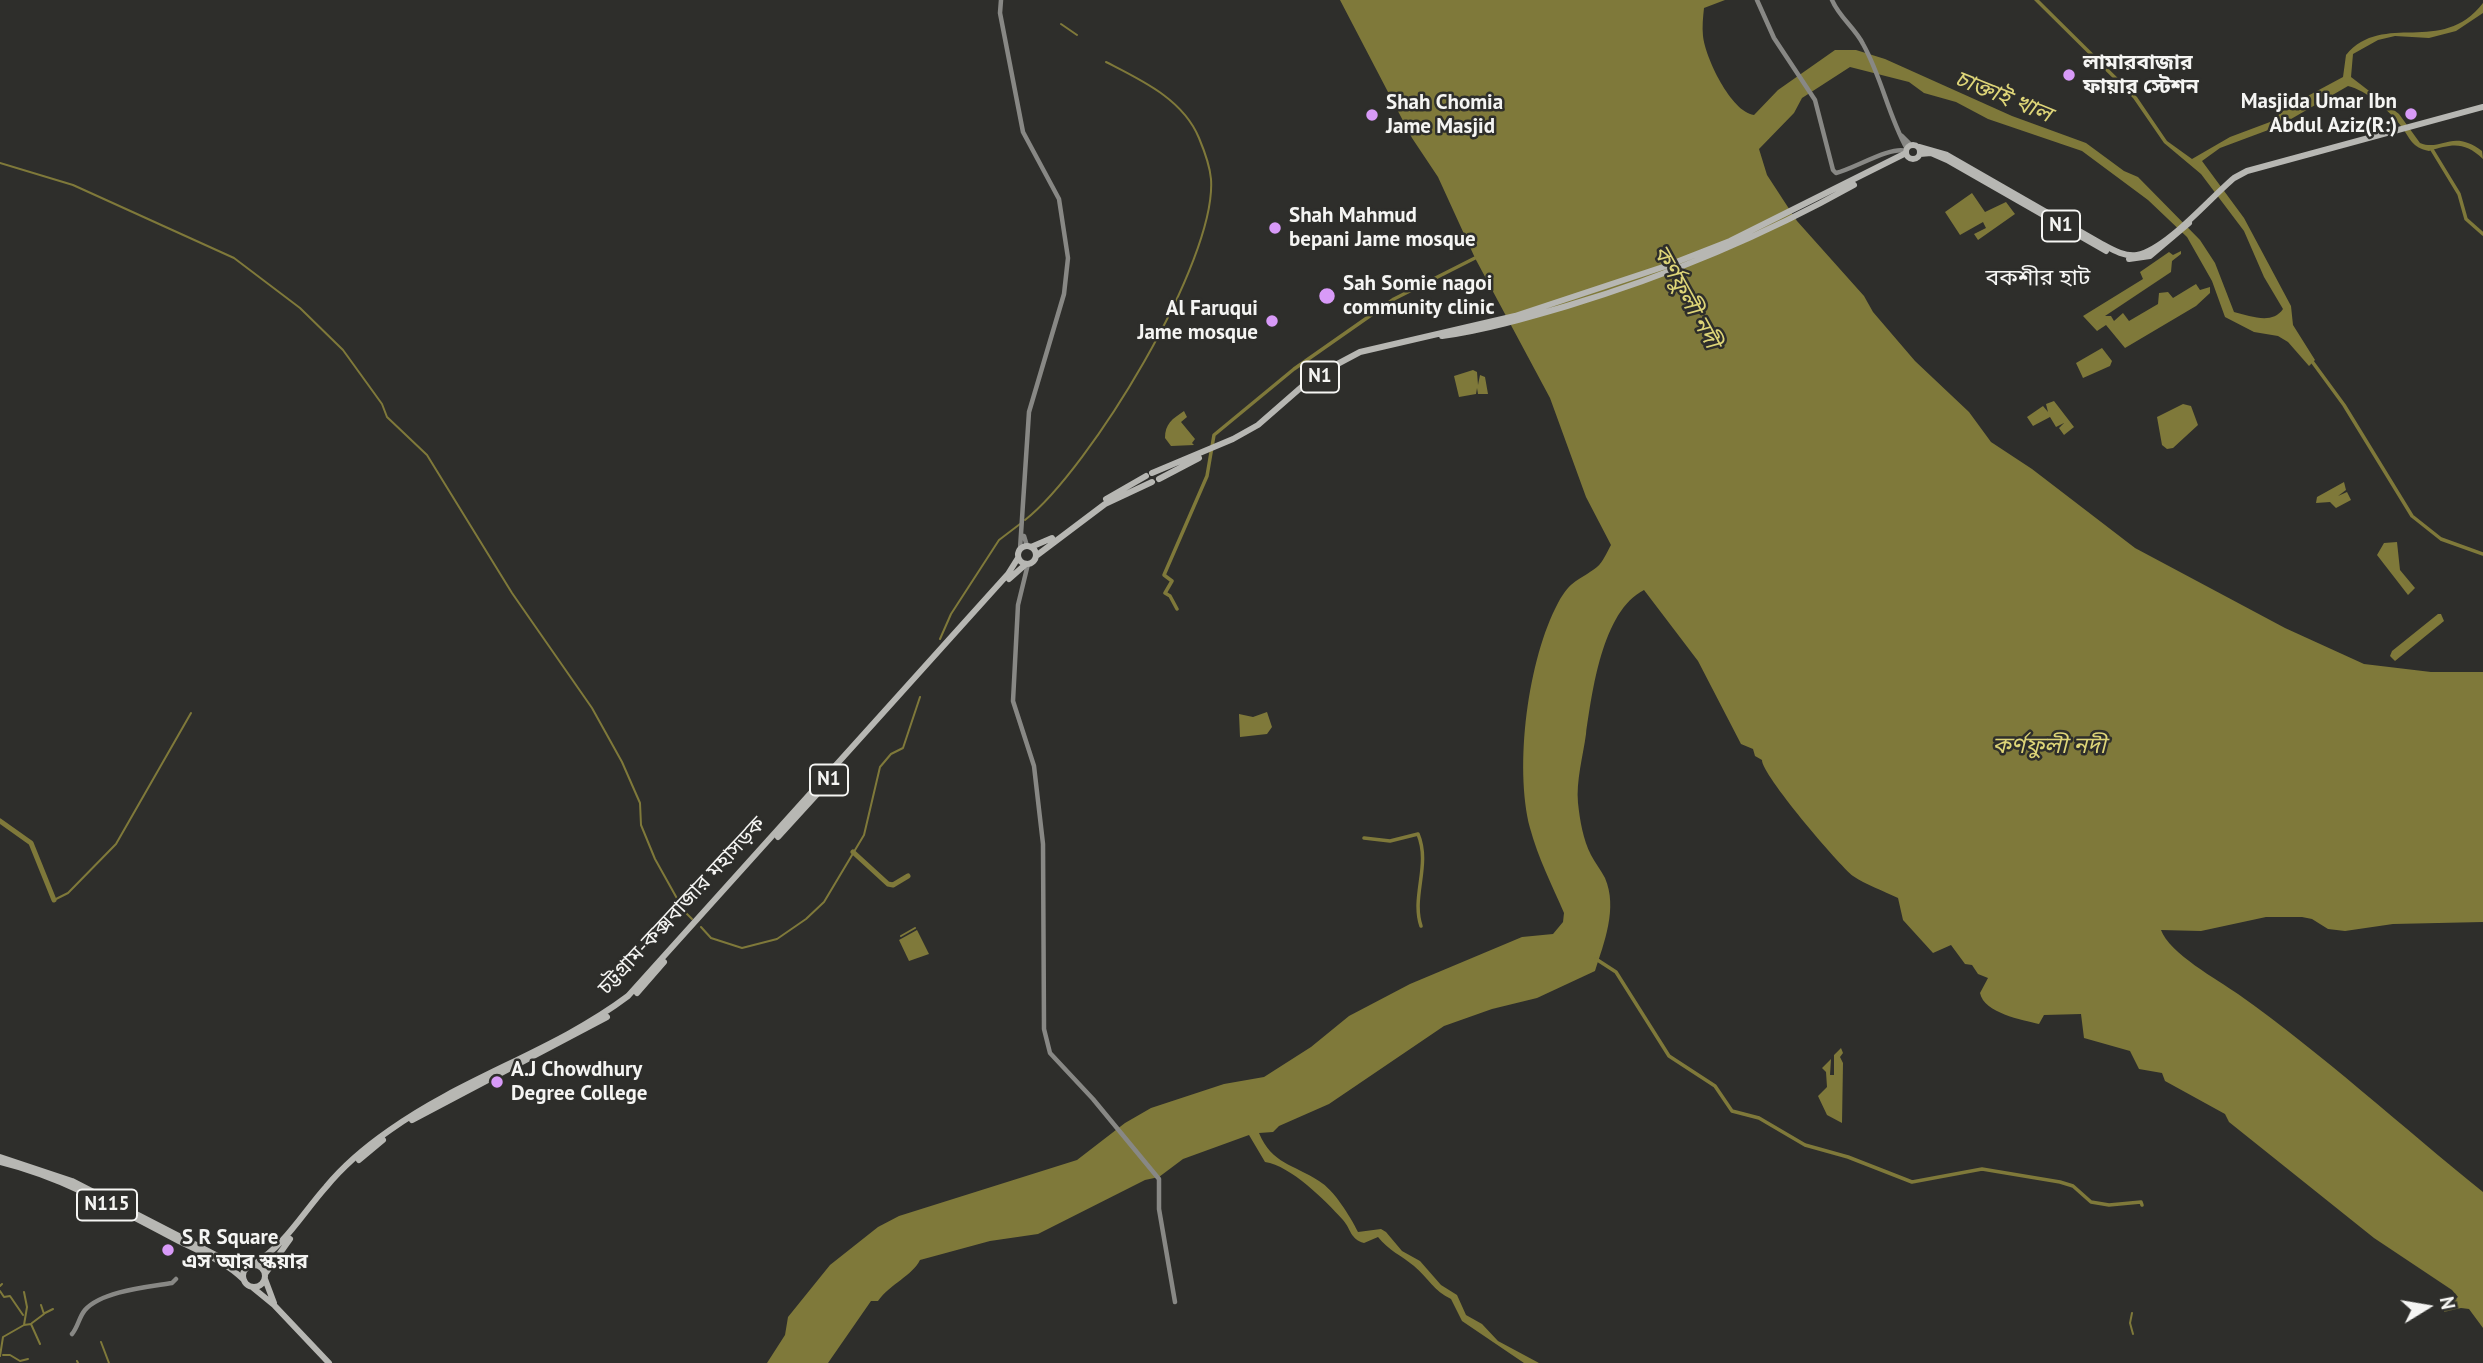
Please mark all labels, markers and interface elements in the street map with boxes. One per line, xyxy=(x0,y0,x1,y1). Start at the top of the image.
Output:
place label: লামারবাজার ফায়ার স্টেশন xyxy=(2083,50,2199,100)
water label: চাক্তাই খাল xyxy=(1950,65,2056,129)
marker: লামারবাজার ফায়ার স্টেশন xyxy=(2061,67,2077,83)
place label: Masjida Umar Ibn Abdul Aziz(R:) xyxy=(2241,89,2397,139)
place label: Shah Chomia Jame Masjid xyxy=(1386,90,1503,140)
marker: Masjida Umar Ibn Abdul Aziz(R:) xyxy=(2403,106,2419,122)
marker: Shah Chomia Jame Masjid xyxy=(1364,107,1380,123)
place label: Shah Mahmud bepani Jame mosque xyxy=(1289,203,1476,253)
road number: N1 xyxy=(2042,210,2080,242)
marker: Shah Mahmud bepani Jame mosque xyxy=(1267,220,1283,236)
water label: কর্ণফুলী নদী xyxy=(1646,241,1726,353)
district label: বকশীর হাট xyxy=(1986,264,2090,292)
place label: Sah Somie nagoi community clinic xyxy=(1343,271,1495,321)
marker: Sah Somie nagoi community clinic xyxy=(1317,286,1337,306)
place label: Al Faruqui Jame mosque xyxy=(1137,296,1258,346)
marker: Al Faruqui Jame mosque xyxy=(1264,313,1280,329)
road number: N1 xyxy=(1301,362,1339,392)
water label: কর্ণফুলী নদী xyxy=(1992,732,2106,760)
road number: N1 xyxy=(810,764,848,796)
street label: চট্টগ্রাম-কক্সবাজার মহাসড়ক xyxy=(593,812,771,1000)
place label: A.J Chowdhury Degree College xyxy=(511,1057,647,1107)
marker: A.J Chowdhury Degree College xyxy=(489,1074,505,1090)
road number: N115 xyxy=(77,1190,137,1220)
place label: S R Square এস আর স্কয়ার xyxy=(182,1225,308,1275)
marker: S R Square এস আর স্কয়ার xyxy=(160,1242,176,1258)
north arrow xyxy=(2392,1272,2462,1342)
text: N xyxy=(2435,1295,2461,1311)

